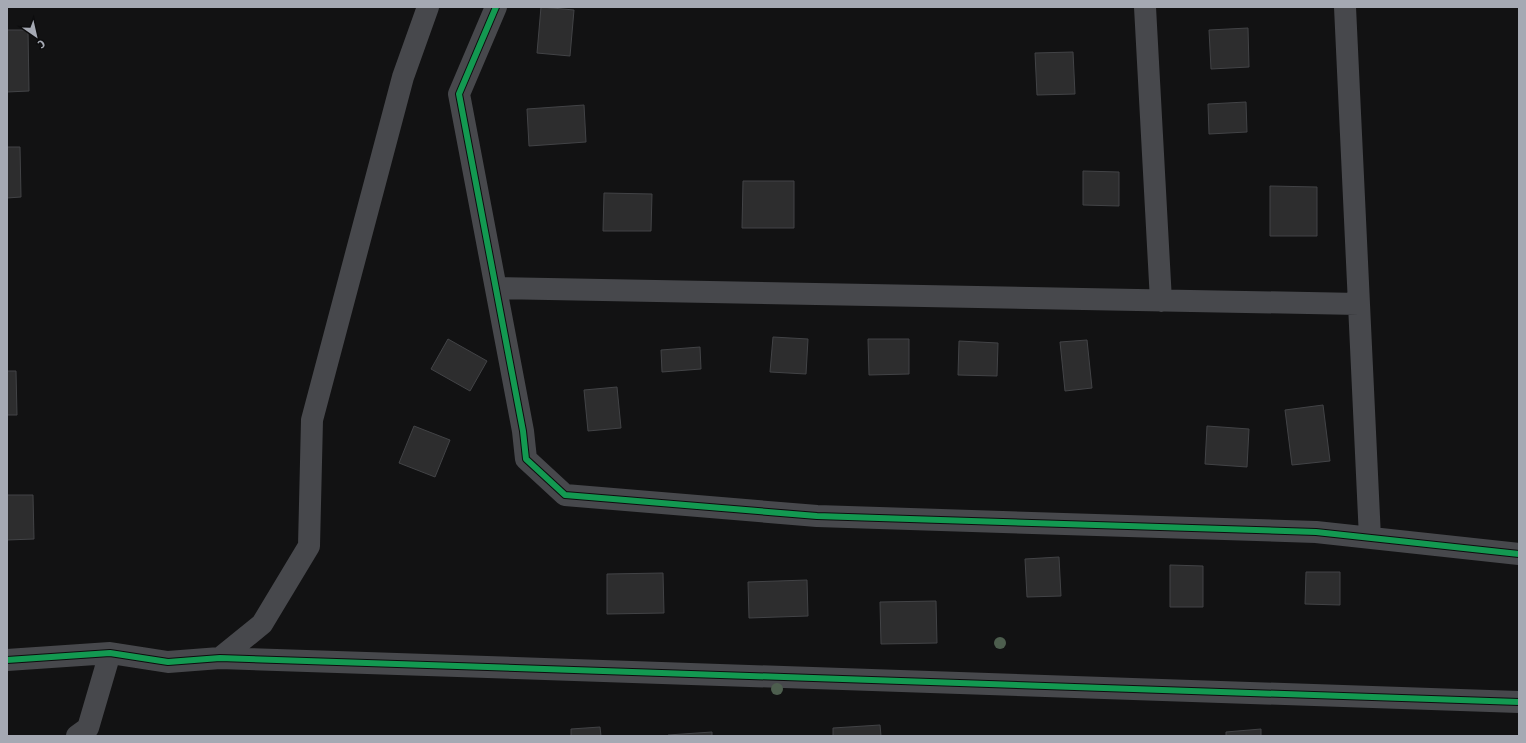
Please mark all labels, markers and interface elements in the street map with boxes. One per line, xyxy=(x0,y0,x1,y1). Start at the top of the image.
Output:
north arrow xyxy=(16,16,56,56)
text: С xyxy=(35,37,47,51)

